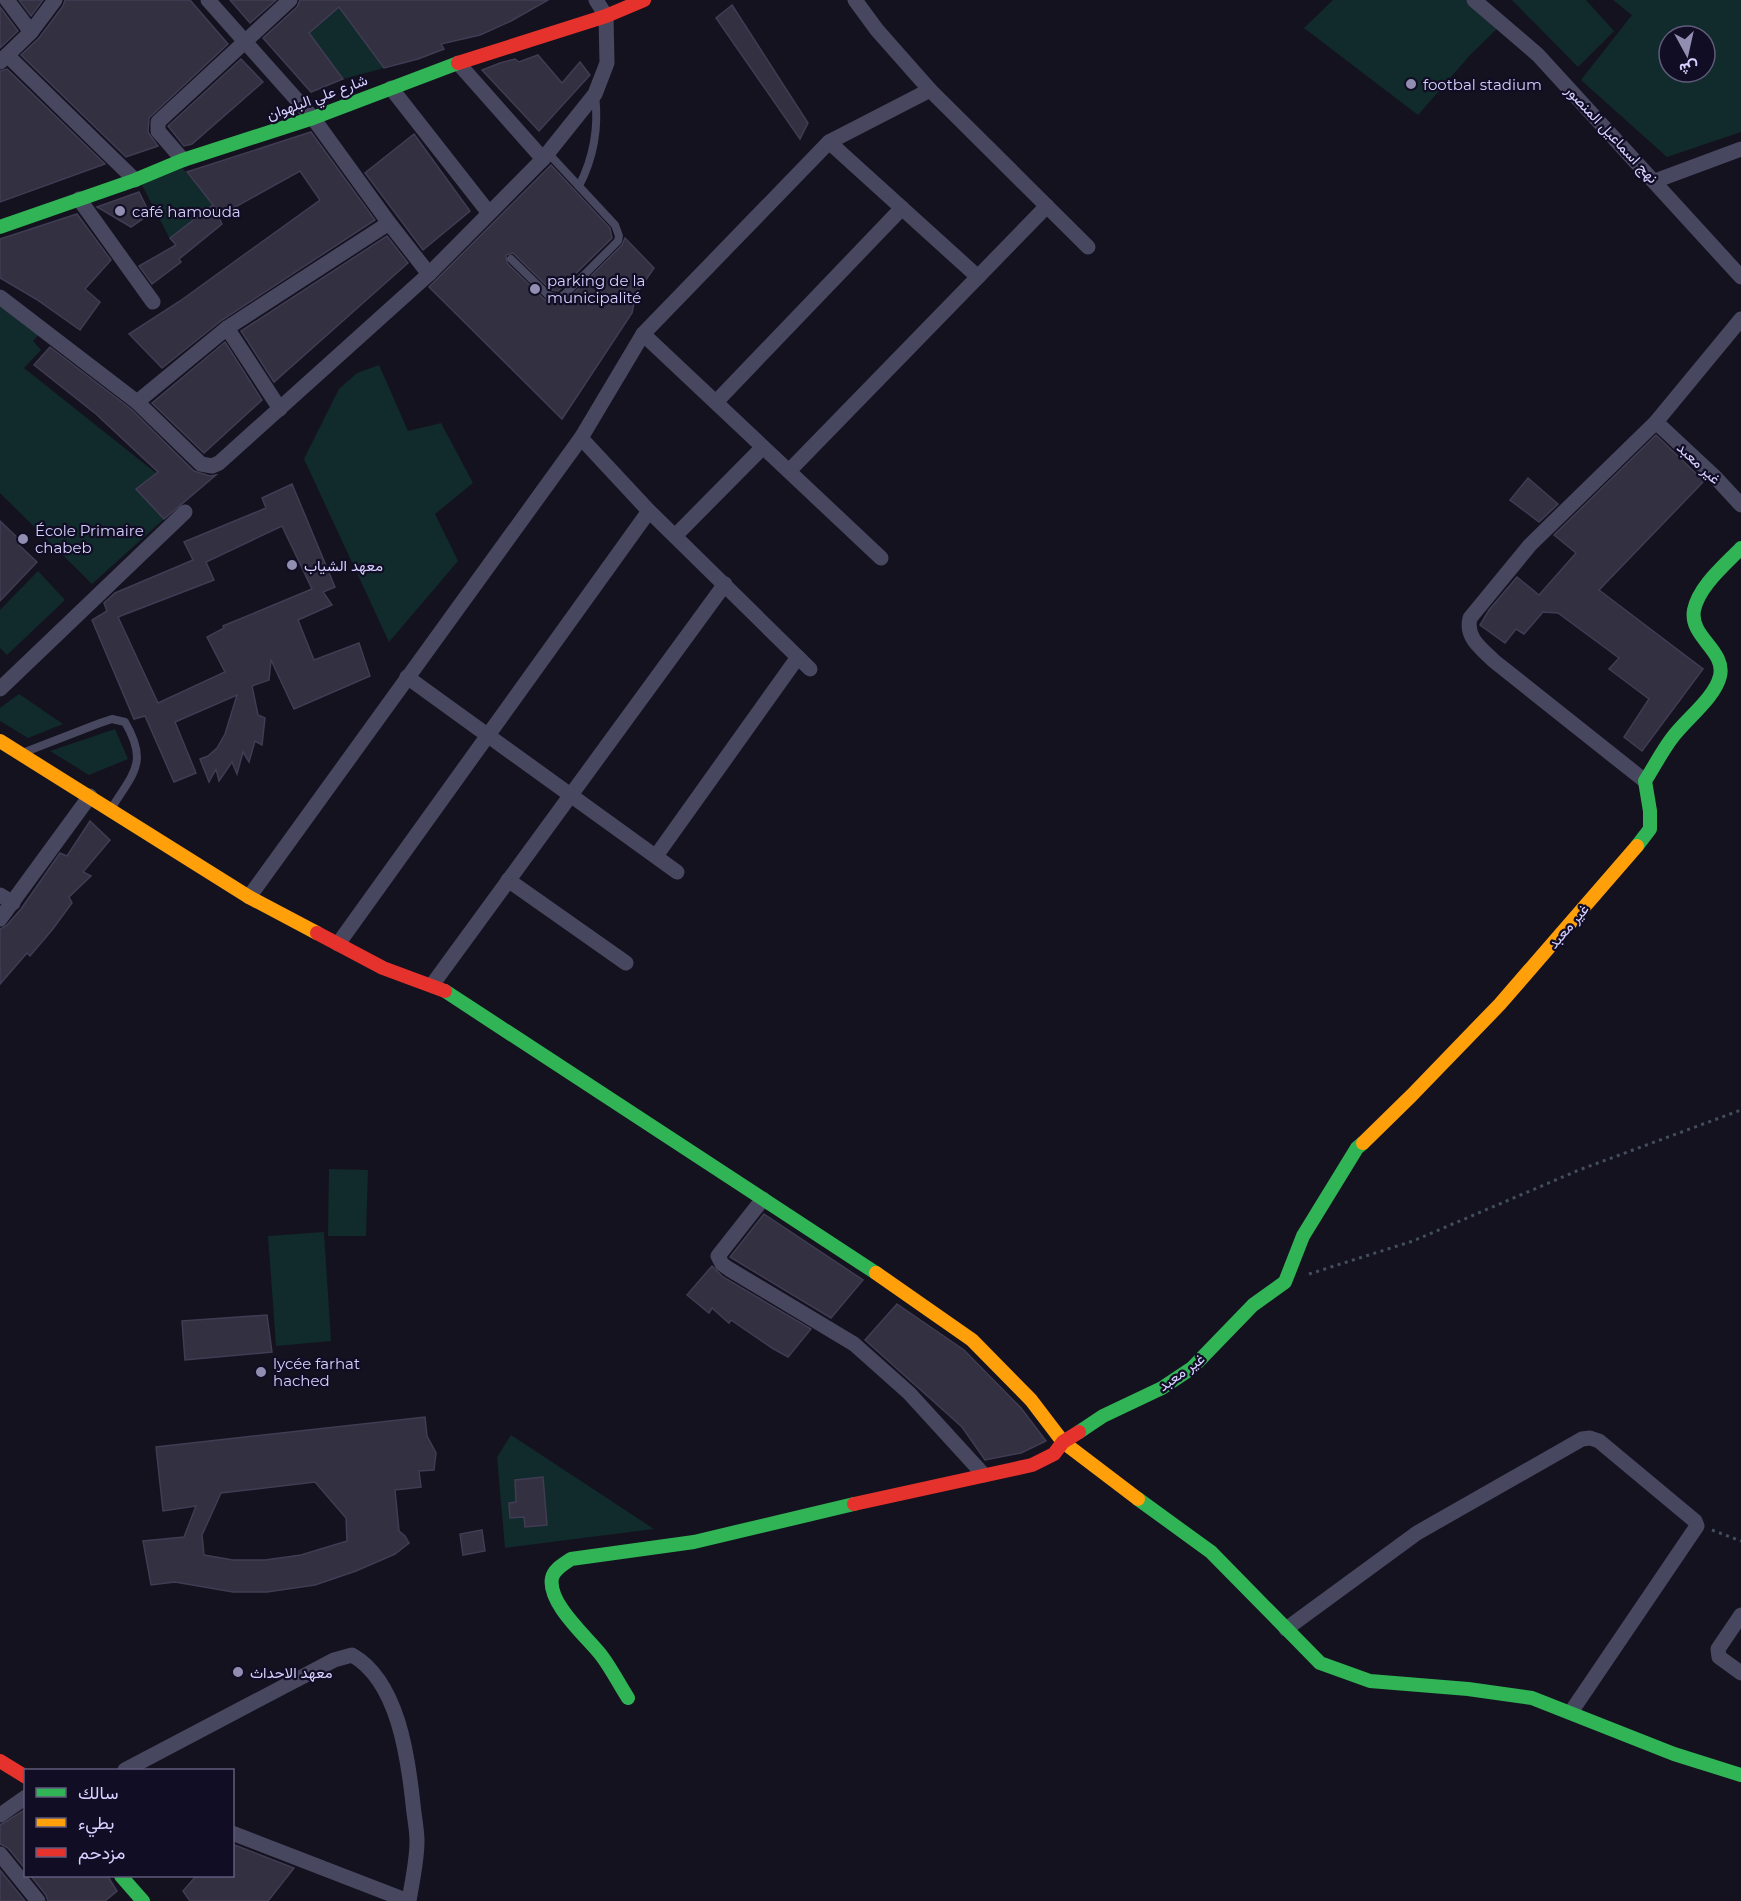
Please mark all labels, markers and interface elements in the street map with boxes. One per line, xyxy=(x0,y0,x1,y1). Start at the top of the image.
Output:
north arrow xyxy=(1657,24,1717,84)
text: ش xyxy=(1678,58,1700,79)
street label: شارع علي البلهوان xyxy=(264,70,372,128)
place label: footbal stadium xyxy=(1423,75,1542,94)
marker: footbal stadium xyxy=(1404,77,1418,91)
street label: نهج اسماعيل المنصور xyxy=(1559,80,1663,189)
place label: café hamouda xyxy=(132,202,241,221)
marker: café hamouda xyxy=(113,204,127,218)
place label: parking de la municipalité xyxy=(547,271,645,307)
marker: parking de la municipalité xyxy=(528,282,542,296)
street label: غير معبد xyxy=(1673,438,1725,488)
place label: École Primaire chabeb xyxy=(35,521,144,557)
marker: École Primaire chabeb xyxy=(16,532,30,546)
place label: معهد الشياب xyxy=(304,556,383,575)
marker: معهد الشياب xyxy=(285,558,299,572)
street label: غير معبد xyxy=(1543,900,1593,952)
street label: غير معبد xyxy=(1154,1349,1208,1395)
place label: lycée farhat hached xyxy=(273,1354,360,1390)
marker: lycée farhat hached xyxy=(254,1365,268,1379)
place label: معهد الاحداث xyxy=(250,1663,333,1682)
marker: معهد الاحداث xyxy=(231,1665,245,1679)
legend xyxy=(24,1769,234,1877)
text: سالك xyxy=(78,1782,118,1804)
text: بطيء xyxy=(78,1812,114,1838)
text: مزدحم xyxy=(78,1842,125,1865)

